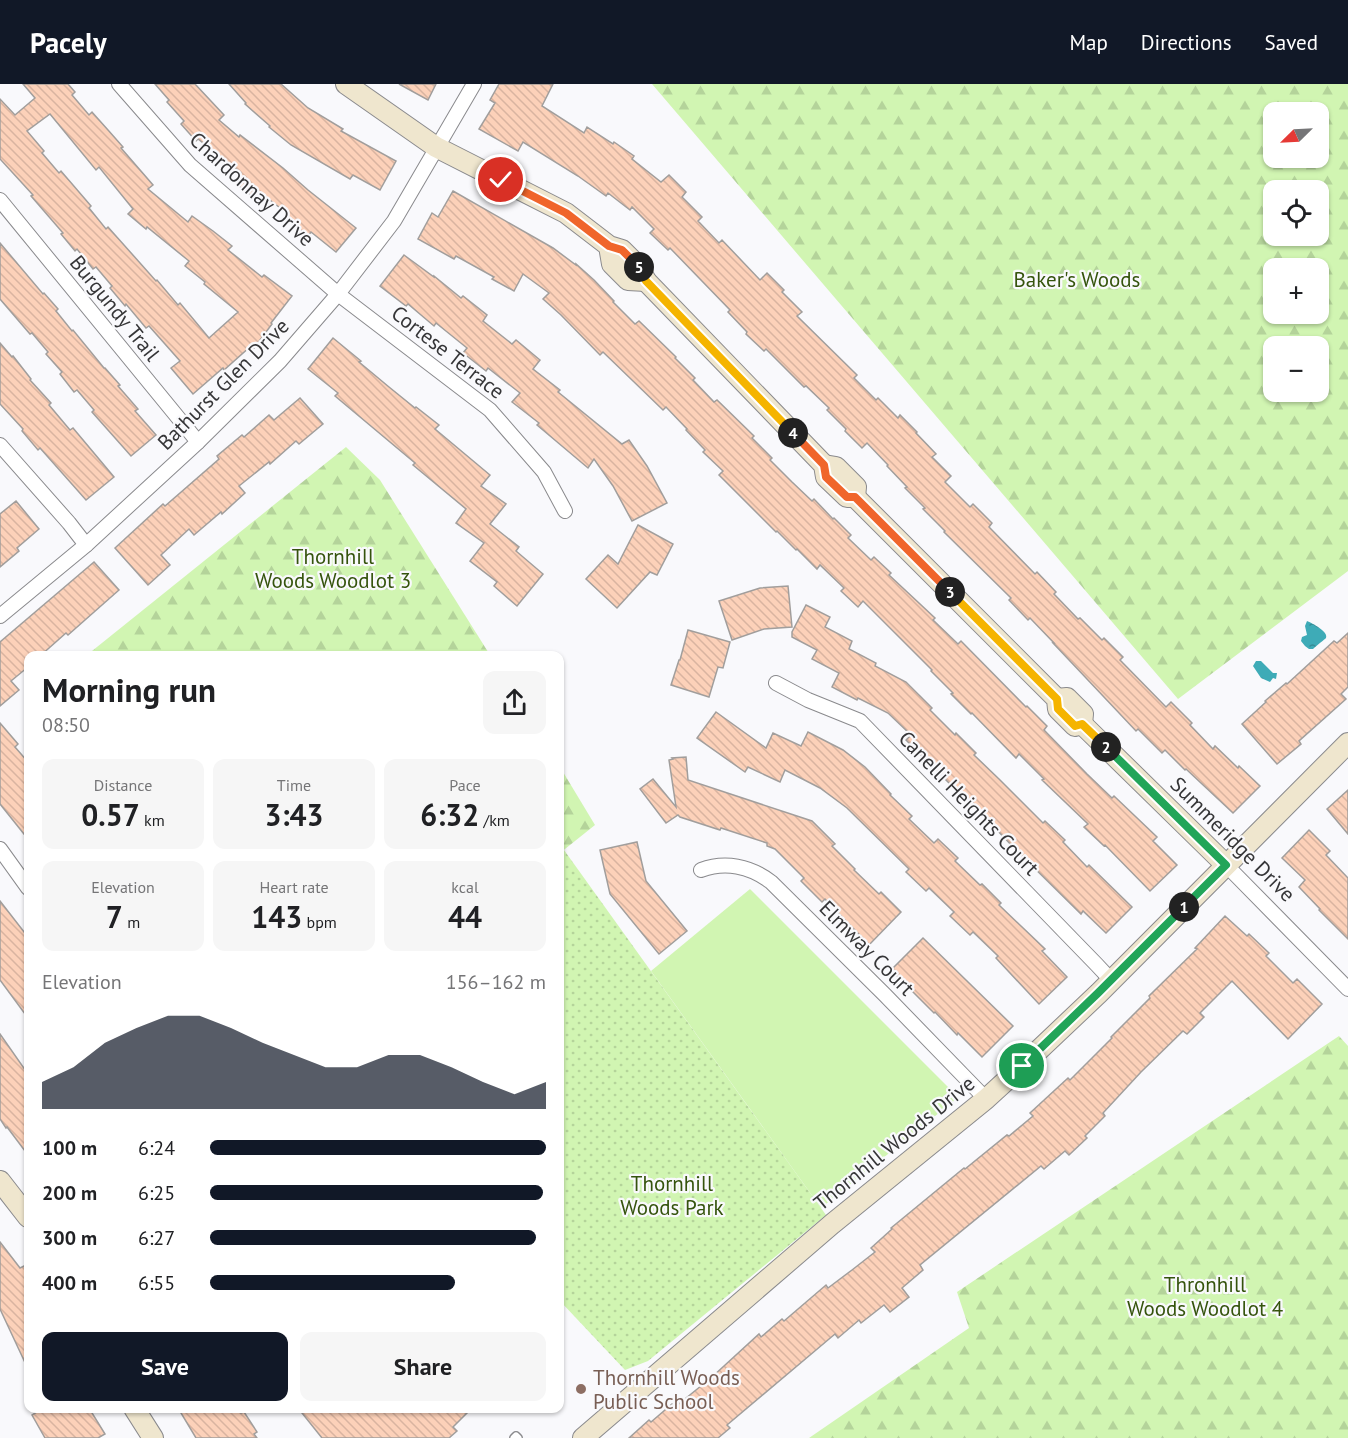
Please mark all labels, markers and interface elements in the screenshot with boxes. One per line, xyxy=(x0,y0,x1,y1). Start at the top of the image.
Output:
text: Pacely xyxy=(30,24,107,61)
text: Map xyxy=(1069,29,1108,56)
text: Directions xyxy=(1141,29,1232,56)
text: Saved xyxy=(1265,29,1318,56)
north arrow xyxy=(1263,102,1329,168)
map controls xyxy=(1263,102,1329,402)
street label: Chardonnay Drive xyxy=(184,126,320,252)
pin xyxy=(475,154,526,205)
icon: check xyxy=(484,163,517,196)
button: locate xyxy=(1263,180,1329,246)
street label: Burgundy Trail xyxy=(64,249,166,367)
pin: 5 xyxy=(624,252,654,282)
text: 5 xyxy=(634,257,644,277)
button: + xyxy=(1263,258,1329,324)
park label: Baker's Woods xyxy=(1014,266,1140,293)
street label: Cortese Terrace xyxy=(386,299,510,405)
street label: Bathurst Glen Drive xyxy=(152,313,294,455)
button: − xyxy=(1263,336,1329,402)
pin: 4 xyxy=(778,418,808,448)
text: 4 xyxy=(788,423,798,443)
park label: Thornhill Woods Woodlot 3 xyxy=(255,543,411,594)
pin: 3 xyxy=(935,577,965,607)
text: 3 xyxy=(945,582,955,602)
text: Morning run xyxy=(42,668,216,711)
button: share xyxy=(483,671,546,734)
text: 08:50 xyxy=(42,712,90,738)
street label: Canelli Heights Court xyxy=(893,725,1045,881)
pin: 2 xyxy=(1091,732,1121,762)
text: 2 xyxy=(1101,737,1111,757)
street label: Summeridge Drive xyxy=(1165,771,1301,907)
text: Distance xyxy=(94,775,152,795)
text: Time xyxy=(277,775,311,795)
text: Pace xyxy=(449,775,481,795)
text: 0.57 xyxy=(81,795,140,834)
text: 3:43 xyxy=(264,795,324,834)
text: 6:32 xyxy=(420,795,479,834)
text: km xyxy=(140,810,165,830)
text: /km xyxy=(479,810,510,830)
text: Elevation xyxy=(91,877,155,897)
text: Heart rate xyxy=(259,877,329,897)
text: kcal xyxy=(451,877,479,897)
pin: 1 xyxy=(1169,892,1199,922)
street label: Elmway Court xyxy=(814,895,920,1001)
text: 7 xyxy=(106,897,123,936)
text: 143 xyxy=(251,897,302,936)
text: 44 xyxy=(448,897,482,936)
text: 1 xyxy=(1179,897,1189,917)
text: m xyxy=(123,912,140,932)
text: bpm xyxy=(302,912,337,932)
text: Elevation xyxy=(42,969,122,995)
text: 156–162 m xyxy=(446,969,546,995)
pin xyxy=(996,1040,1047,1091)
icon: arrive xyxy=(1005,1049,1038,1082)
street label: Thornhill Woods Drive xyxy=(808,1070,980,1216)
text: 100 m xyxy=(42,1135,97,1161)
text: 6:24 xyxy=(138,1135,175,1161)
park label: Thornhill Woods Park xyxy=(620,1170,724,1221)
text: 200 m xyxy=(42,1180,97,1206)
text: 6:25 xyxy=(138,1180,175,1206)
text: 300 m xyxy=(42,1225,97,1251)
text: 6:27 xyxy=(138,1225,175,1251)
text: 400 m xyxy=(42,1270,97,1296)
text: 6:55 xyxy=(138,1270,175,1296)
park label: Thronhill Woods Woodlot 4 xyxy=(1127,1271,1283,1322)
button: Save xyxy=(42,1332,288,1401)
button: Share xyxy=(300,1332,546,1401)
place label: Thornhill Woods Public School xyxy=(593,1364,740,1415)
marker: Thornhill Woods Public School xyxy=(574,1382,588,1396)

